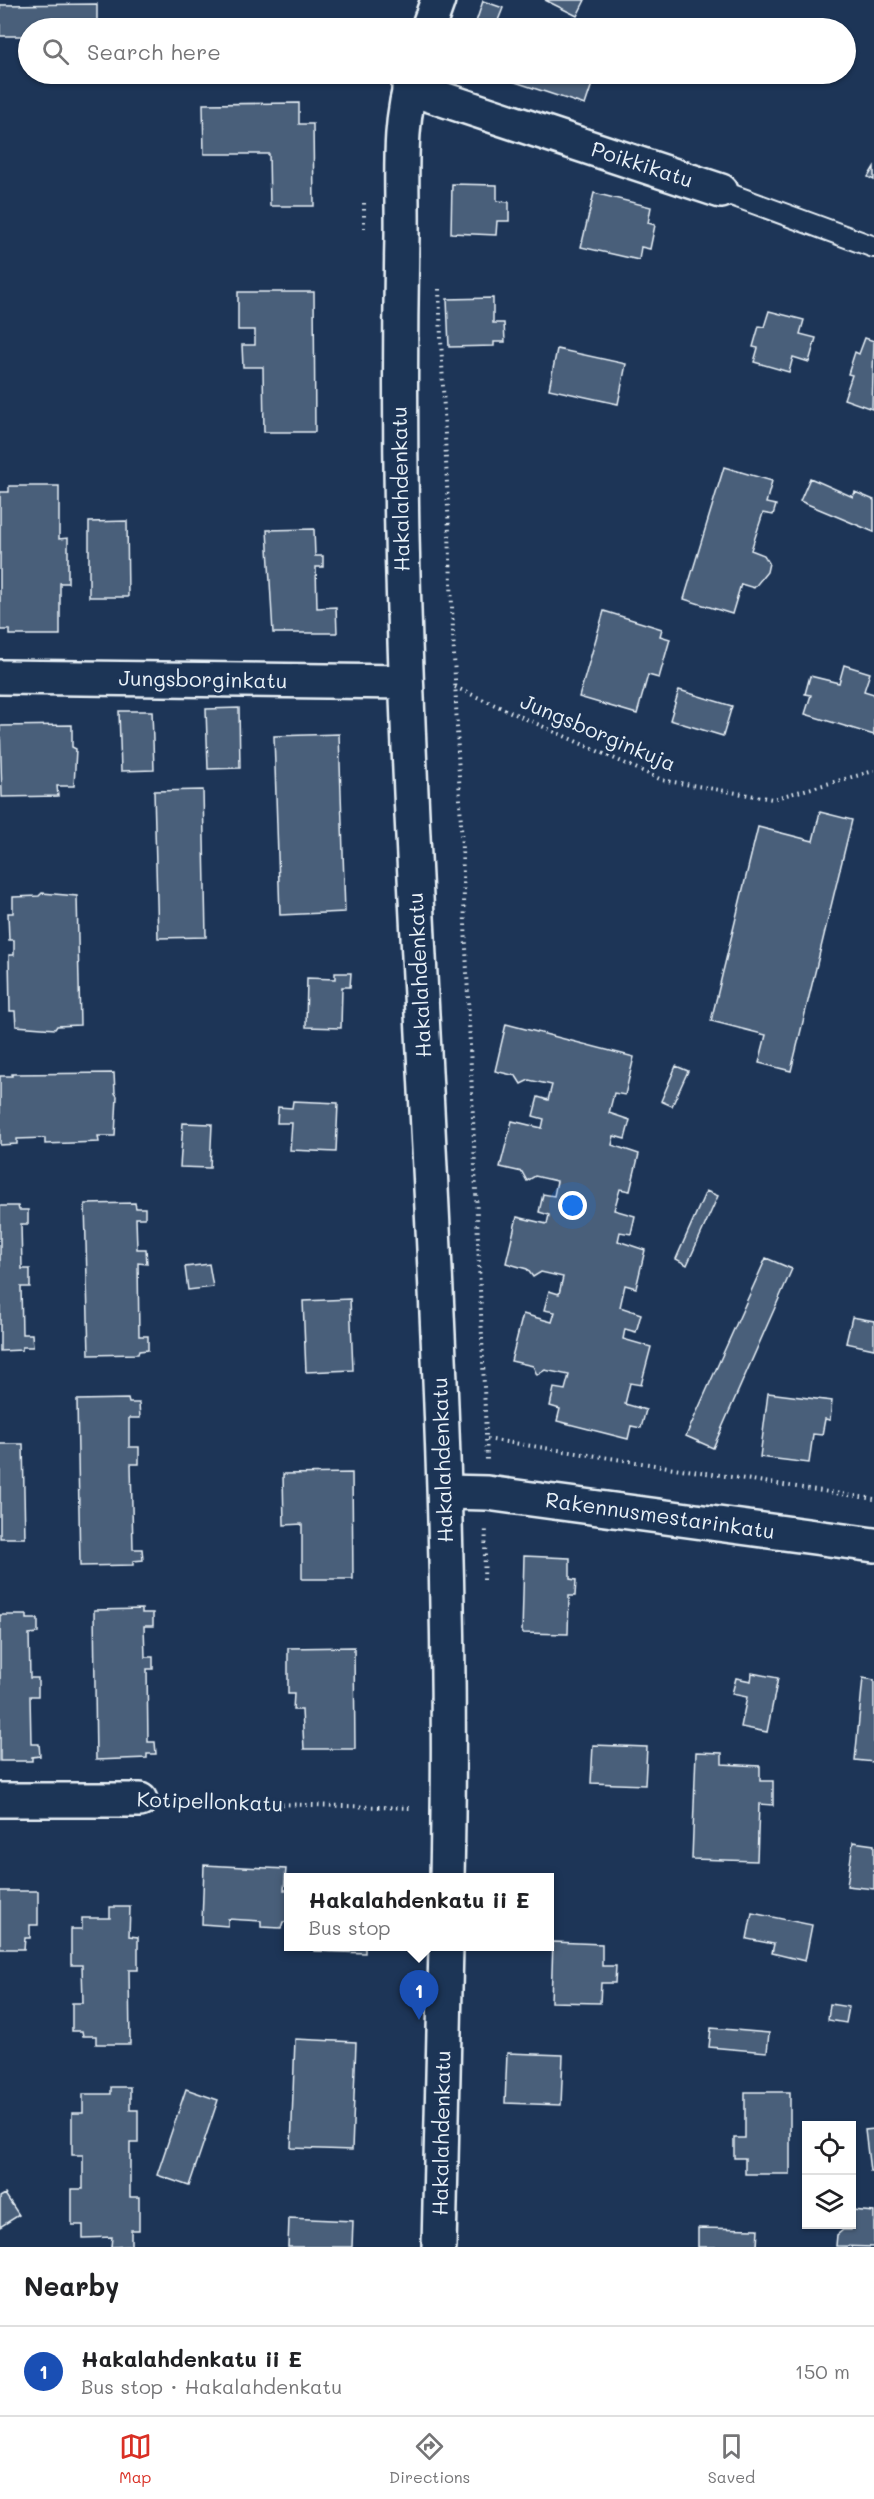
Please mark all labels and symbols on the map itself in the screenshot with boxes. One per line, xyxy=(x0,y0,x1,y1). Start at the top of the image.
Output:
street label: Poikkikatu xyxy=(588,134,697,193)
street label: Hakalahdenkatu xyxy=(385,406,414,572)
street label: Jungsborginkatu xyxy=(118,664,288,693)
street label: Jungsborginkuja xyxy=(517,687,680,777)
street label: Hakalahdenkatu xyxy=(401,892,436,1058)
your location xyxy=(558,1191,587,1220)
street label: Hakalahdenkatu xyxy=(425,1377,458,1543)
street label: Rakennusmestarinkatu xyxy=(544,1485,777,1544)
street label: Kotipellonkatu xyxy=(136,1784,284,1817)
pin: 1 xyxy=(400,1970,438,2020)
street label: Hakalahdenkatu xyxy=(426,2050,455,2216)

